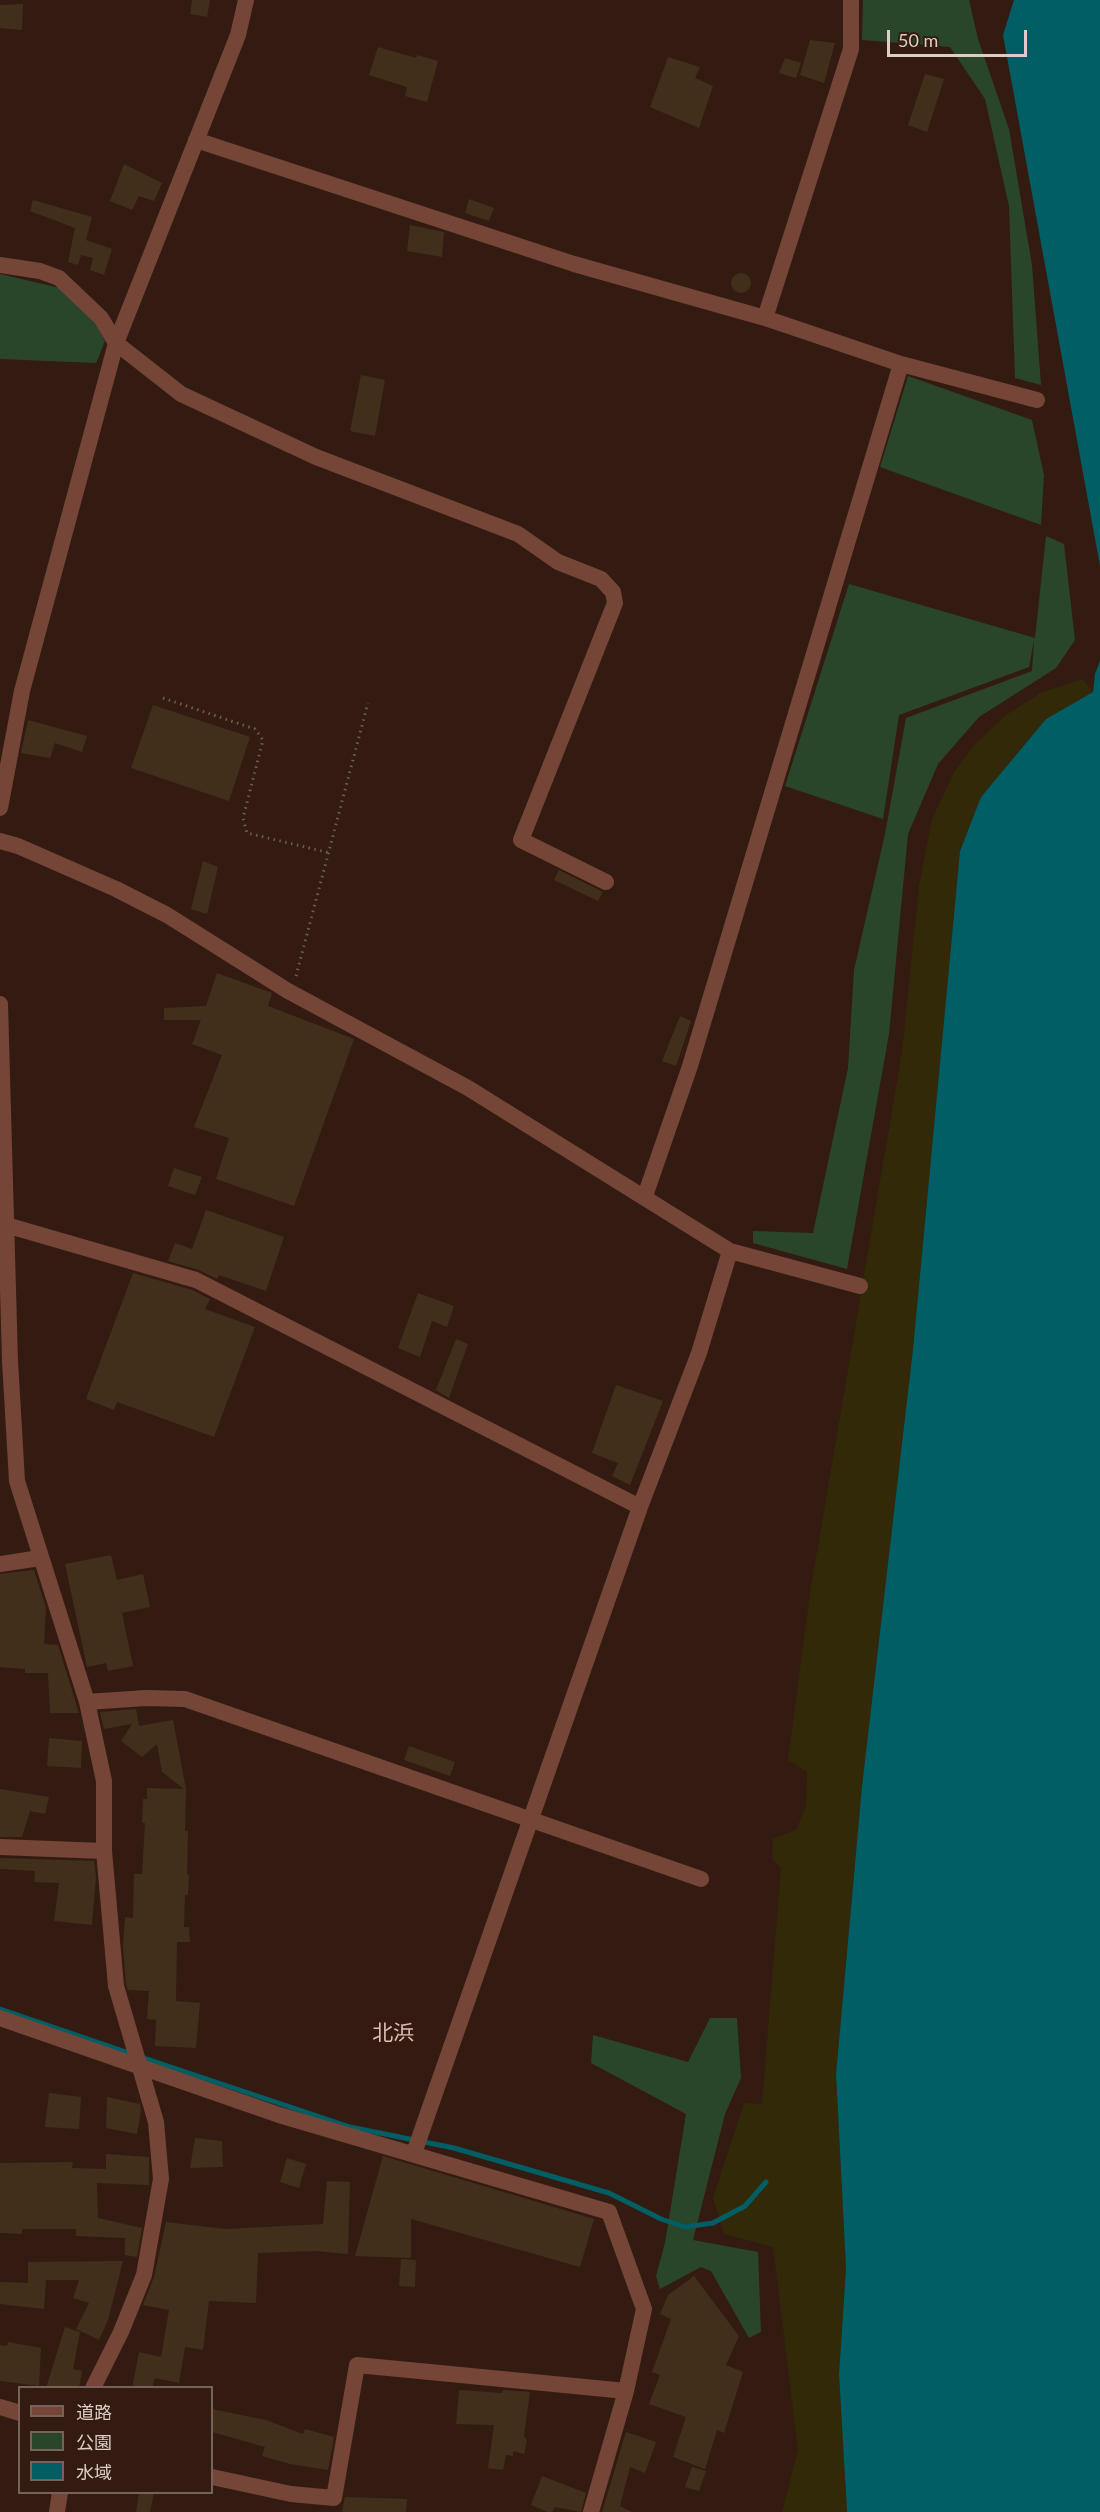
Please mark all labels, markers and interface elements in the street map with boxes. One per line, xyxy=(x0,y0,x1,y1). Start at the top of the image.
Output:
scale bar xyxy=(890,18,1030,56)
text: 50 m xyxy=(898,29,938,51)
district label: 北浜 xyxy=(372,2020,414,2046)
legend xyxy=(18,2386,213,2494)
text: 道路 xyxy=(76,2401,112,2423)
text: 公園 xyxy=(76,2431,112,2453)
text: 水域 xyxy=(76,2461,112,2483)

